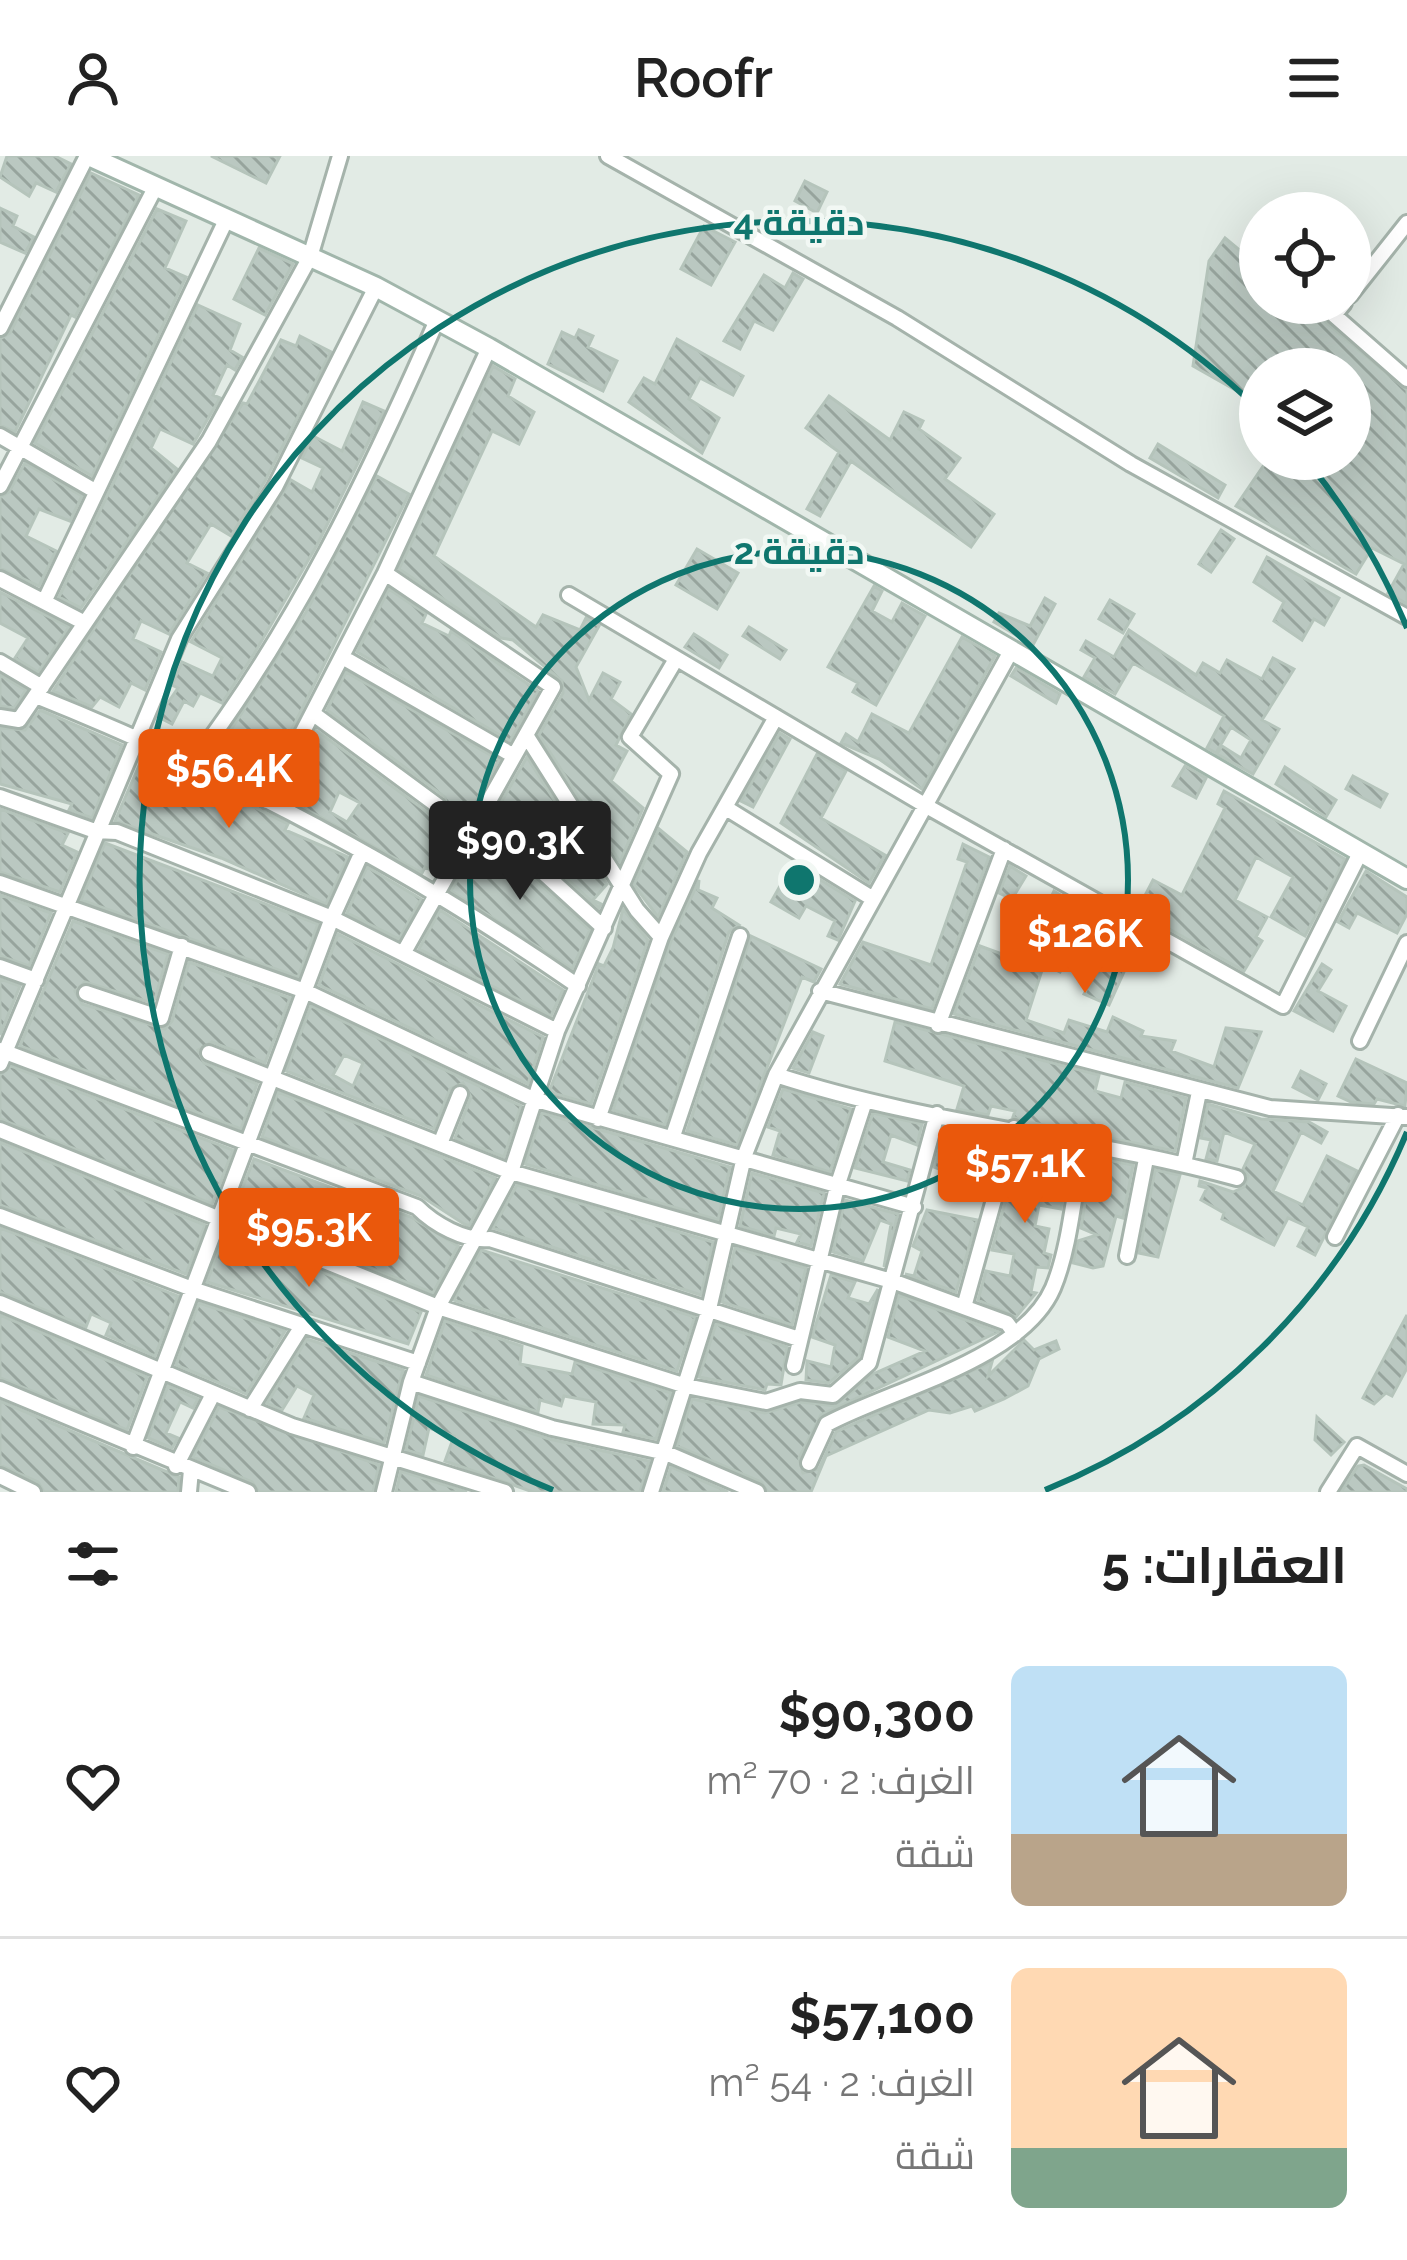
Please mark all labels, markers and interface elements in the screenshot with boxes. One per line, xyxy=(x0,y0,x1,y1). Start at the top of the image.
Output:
icon: person xyxy=(60,45,126,111)
icon: menu xyxy=(1281,45,1347,111)
text: Roofr xyxy=(634,46,773,110)
map controls xyxy=(1239,192,1371,480)
button: locate xyxy=(1239,192,1371,324)
text: 4 دقيقة xyxy=(734,201,864,243)
button: layers xyxy=(1239,348,1371,480)
text: 2 دقيقة xyxy=(734,530,864,572)
pin: $56.4K xyxy=(131,729,327,831)
text: $56.4K xyxy=(165,745,293,791)
pin: $90.3K xyxy=(422,801,618,903)
text: $90.3K xyxy=(456,817,584,863)
centre of rings xyxy=(778,859,820,901)
pin: $126K xyxy=(1001,894,1169,996)
text: $126K xyxy=(1027,910,1143,956)
pin: $57.1K xyxy=(927,1124,1123,1226)
text: $57.1K xyxy=(965,1140,1085,1186)
pin: $95.3K xyxy=(211,1188,407,1290)
text: $95.3K xyxy=(246,1204,372,1250)
icon: filters xyxy=(60,1531,126,1597)
text: العقارات: 5 xyxy=(1101,1535,1347,1595)
text: $90,300 xyxy=(778,1683,975,1743)
icon: home xyxy=(1107,1714,1251,1858)
icon: heart xyxy=(60,1753,126,1819)
text: الغرف: 2 · 70 m² xyxy=(707,1757,975,1803)
text: شقة xyxy=(895,1830,975,1876)
text: $57,100 xyxy=(789,1985,975,2045)
icon: home xyxy=(1107,2016,1251,2160)
icon: heart xyxy=(60,2055,126,2121)
text: الغرف: 2 · 54 m² xyxy=(709,2059,975,2105)
text: شقة xyxy=(895,2132,975,2178)

